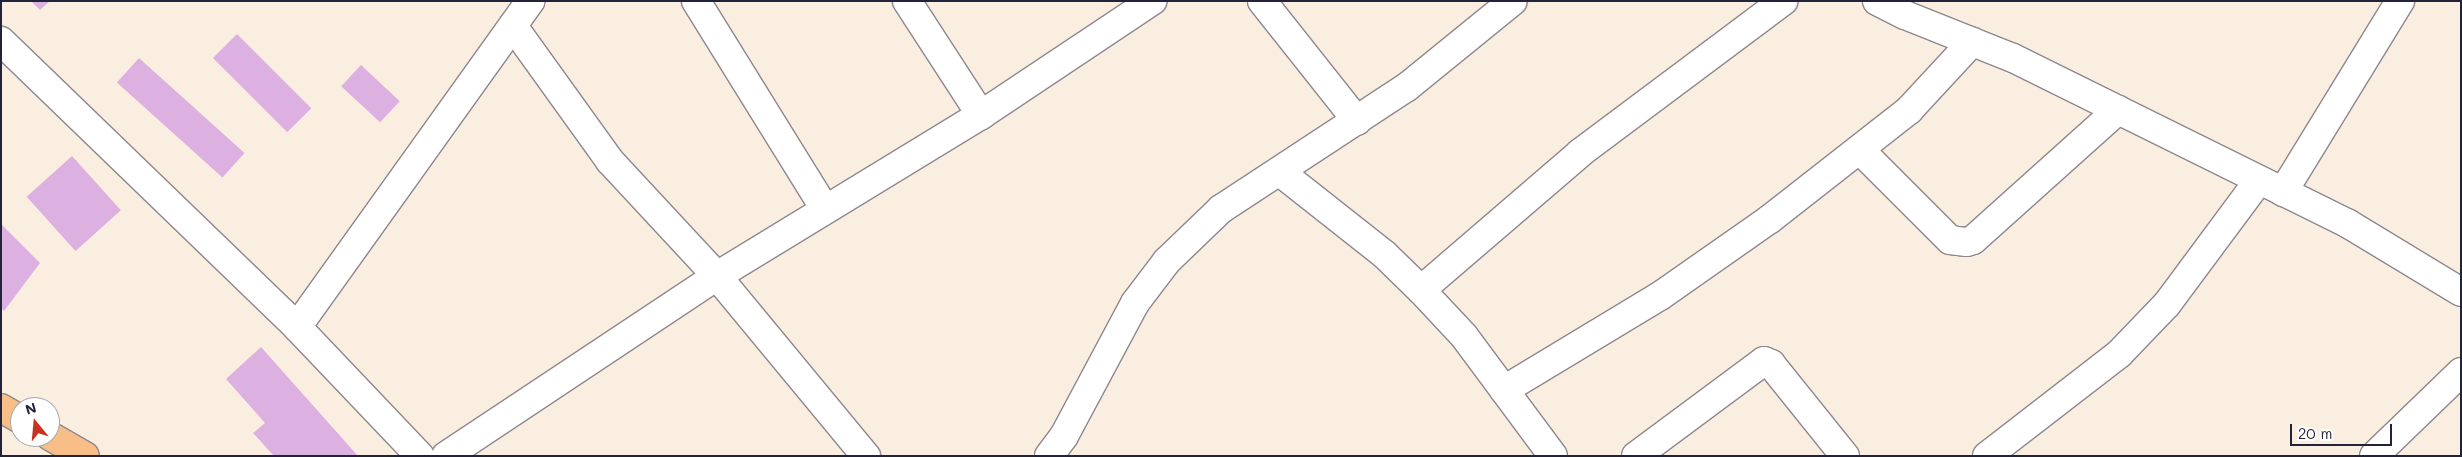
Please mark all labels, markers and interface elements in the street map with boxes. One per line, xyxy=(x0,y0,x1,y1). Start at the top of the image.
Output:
north arrow xyxy=(10,397,60,447)
text: N xyxy=(23,397,39,419)
scale bar xyxy=(2292,414,2394,446)
text: 20 m xyxy=(2298,423,2332,443)

